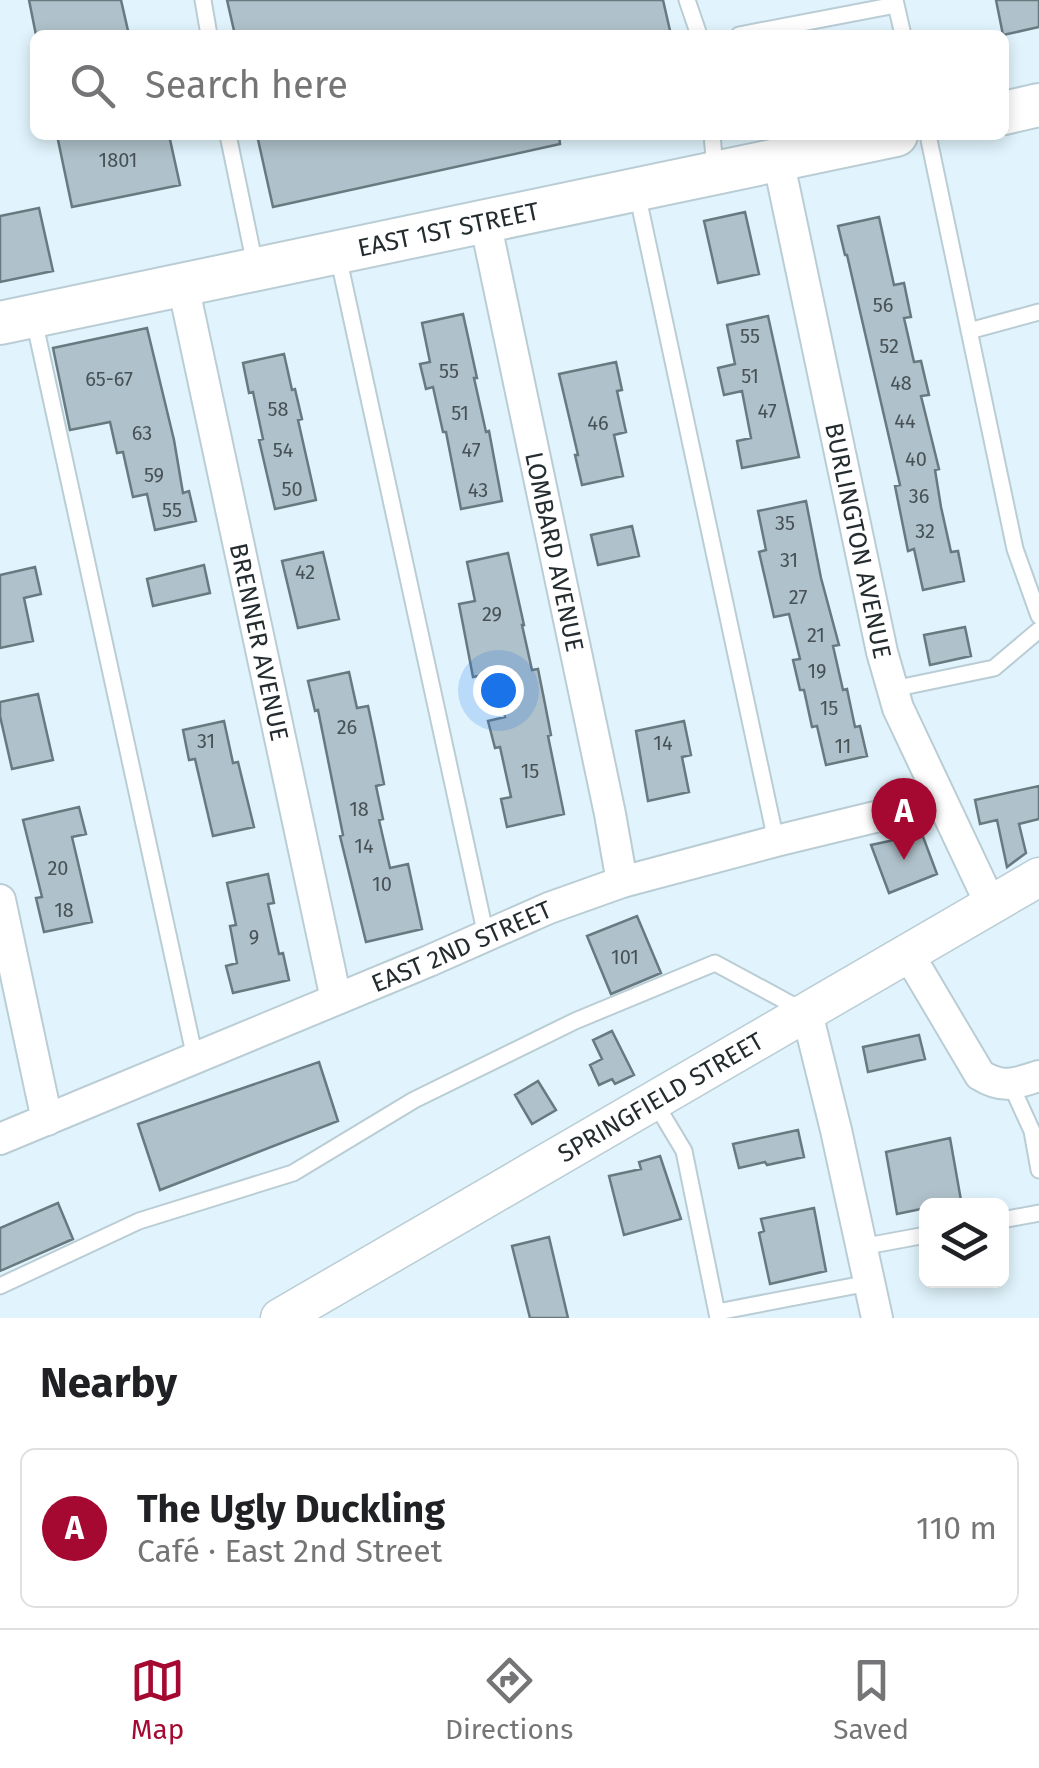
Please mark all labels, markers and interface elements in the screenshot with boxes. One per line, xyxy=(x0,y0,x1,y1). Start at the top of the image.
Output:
search box xyxy=(30,30,1009,140)
icon: search xyxy=(65,58,120,113)
text: Search here xyxy=(145,62,348,108)
house number: 1801 xyxy=(99,148,138,172)
street label: EAST 1ST STREET xyxy=(355,196,542,264)
house number: 56 xyxy=(873,293,893,317)
house number: 55 xyxy=(740,324,760,348)
house number: 52 xyxy=(879,334,899,358)
house number: 55 xyxy=(439,359,459,383)
house number: 51 xyxy=(741,364,759,388)
house number: 65-67 xyxy=(85,367,133,391)
house number: 48 xyxy=(890,371,912,395)
house number: 58 xyxy=(267,397,289,421)
house number: 47 xyxy=(757,399,777,423)
house number: 51 xyxy=(451,401,469,425)
house number: 44 xyxy=(894,409,916,433)
house number: 46 xyxy=(587,411,609,435)
street label: BURLINGTON AVENUE xyxy=(818,420,897,662)
house number: 63 xyxy=(132,421,152,445)
house number: 54 xyxy=(273,438,294,462)
house number: 47 xyxy=(461,438,481,462)
house number: 40 xyxy=(905,447,927,471)
street label: LOMBARD AVENUE xyxy=(518,449,589,655)
house number: 59 xyxy=(144,463,164,487)
house number: 50 xyxy=(281,477,303,501)
house number: 43 xyxy=(468,478,488,502)
house number: 36 xyxy=(909,484,929,508)
house number: 55 xyxy=(162,498,182,522)
house number: 35 xyxy=(775,511,795,535)
house number: 32 xyxy=(915,519,935,543)
street label: BRENNER AVENUE xyxy=(223,541,294,744)
house number: 31 xyxy=(780,548,798,572)
house number: 42 xyxy=(295,560,315,584)
house number: 27 xyxy=(789,585,807,609)
house number: 29 xyxy=(482,602,502,626)
house number: 21 xyxy=(807,623,825,647)
house number: 19 xyxy=(807,659,827,683)
your location xyxy=(473,665,524,716)
house number: 15 xyxy=(820,696,838,720)
house number: 26 xyxy=(337,715,357,739)
house number: 31 xyxy=(197,729,215,753)
house number: 14 xyxy=(653,731,673,755)
house number: 11 xyxy=(834,734,852,758)
house number: 15 xyxy=(521,759,539,783)
pin: A xyxy=(872,778,936,860)
house number: 18 xyxy=(349,797,369,821)
house number: 14 xyxy=(354,834,374,858)
house number: 20 xyxy=(47,856,69,880)
house number: 10 xyxy=(372,872,392,896)
street label: EAST 2ND STREET xyxy=(367,895,557,999)
house number: 18 xyxy=(54,898,74,922)
house number: 9 xyxy=(249,925,259,949)
house number: 101 xyxy=(611,945,639,969)
street label: SPRINGFIELD STREET xyxy=(553,1026,769,1169)
map controls xyxy=(919,1198,1009,1288)
button: layers xyxy=(919,1198,1009,1288)
text: Nearby xyxy=(40,1358,177,1408)
text: The Ugly Duckling xyxy=(137,1486,445,1532)
text: A xyxy=(65,1509,84,1547)
text: 110 m xyxy=(916,1509,997,1547)
text: Café · East 2nd Street xyxy=(137,1532,442,1570)
tab: Map xyxy=(130,1653,185,1746)
tab: Directions xyxy=(445,1653,573,1746)
tab: Saved xyxy=(833,1653,909,1746)

